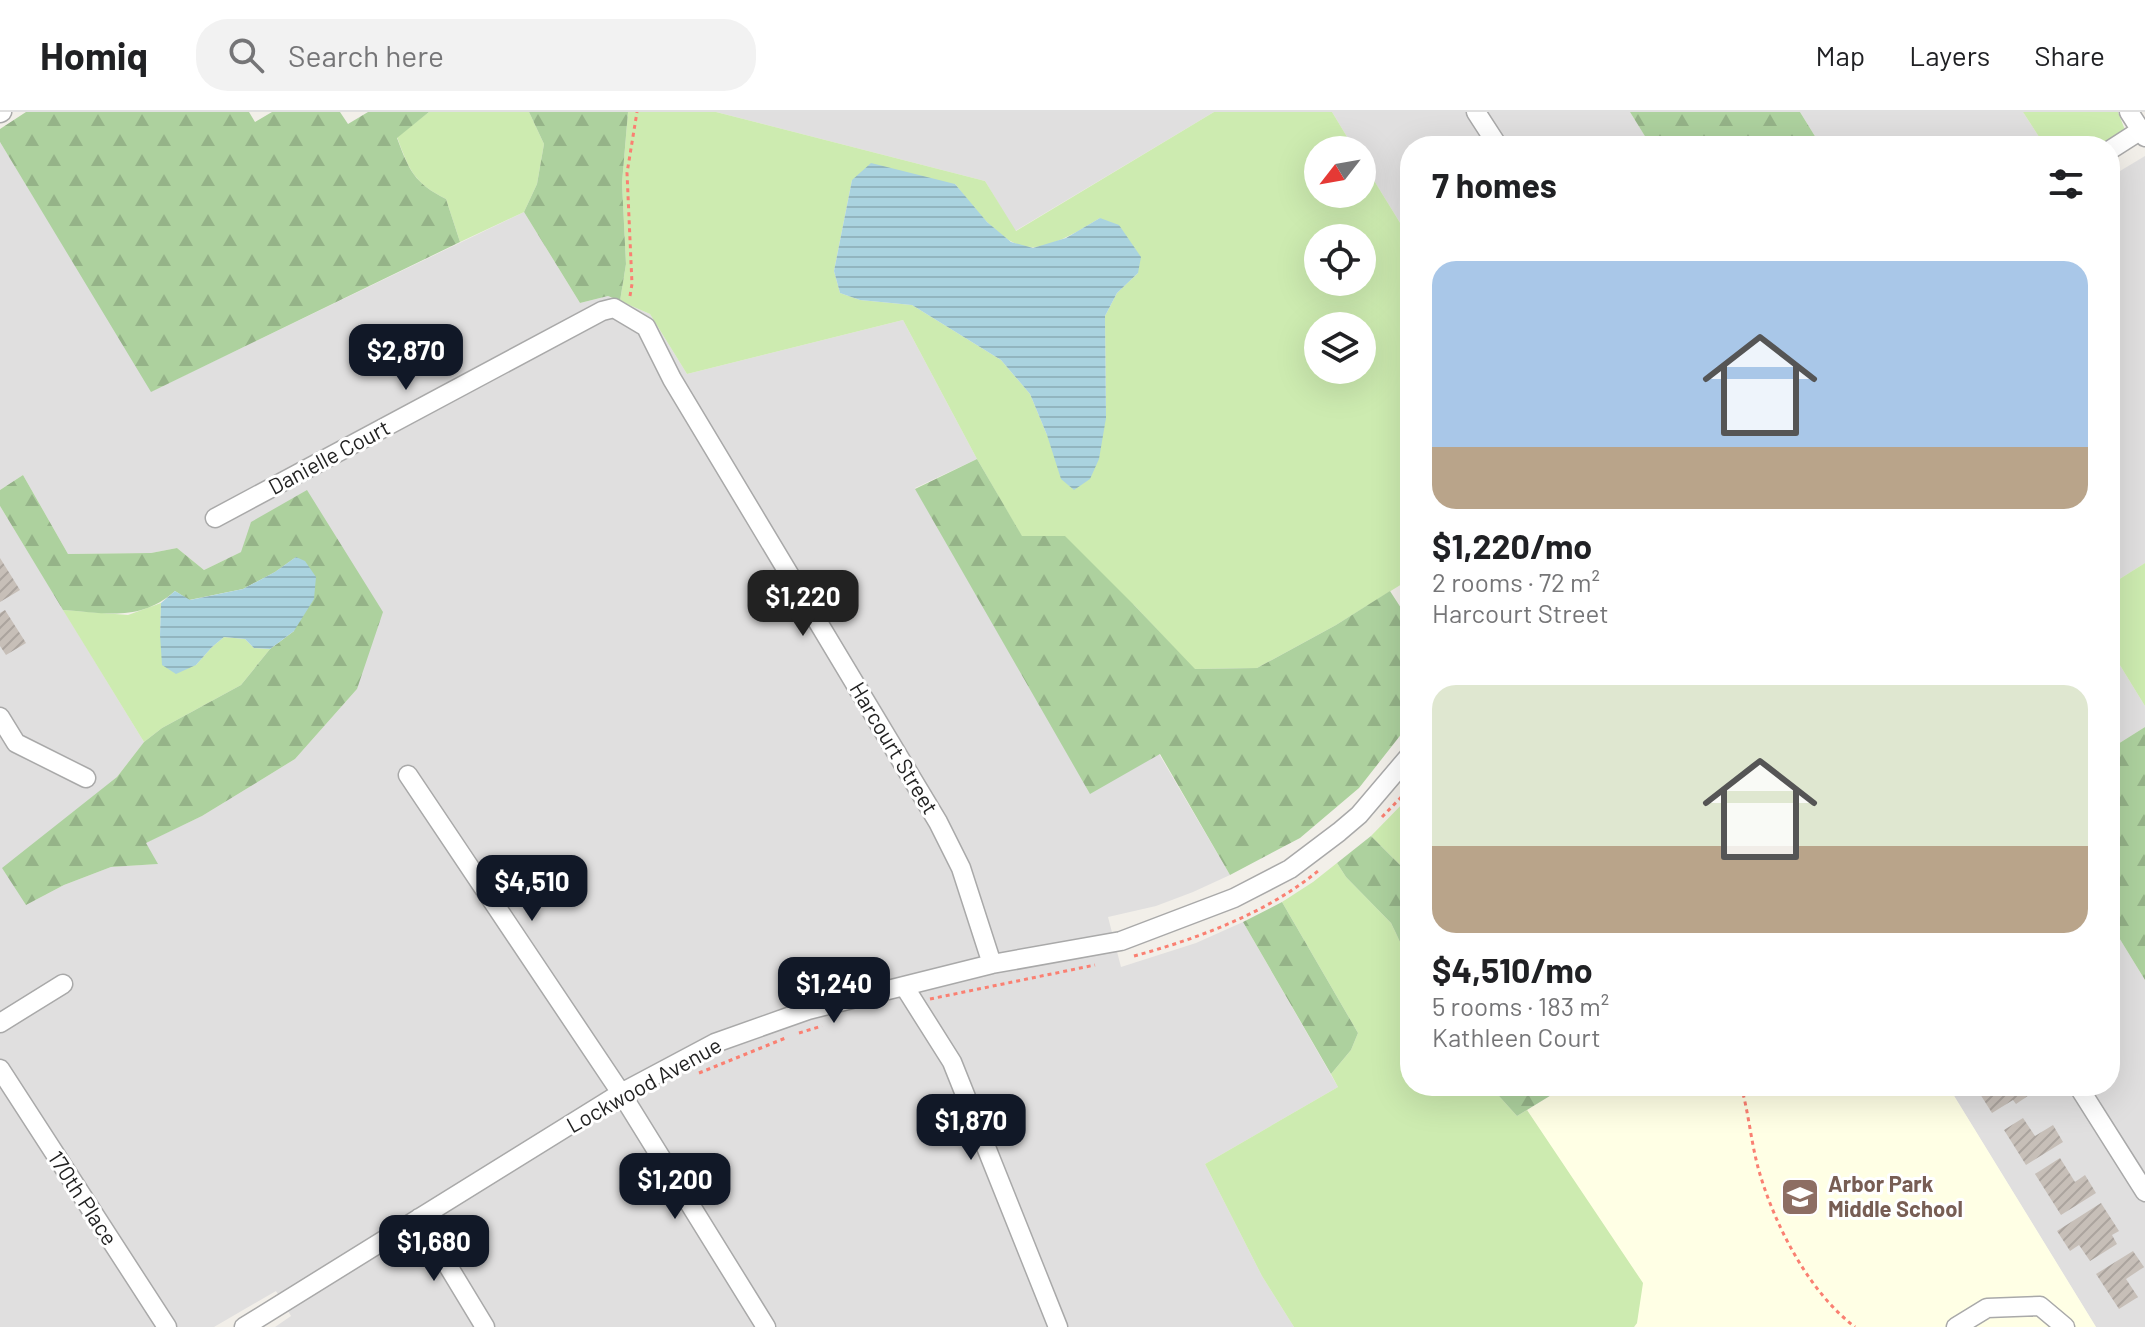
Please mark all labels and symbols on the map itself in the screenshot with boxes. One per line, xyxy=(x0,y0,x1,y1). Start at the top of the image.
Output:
north arrow xyxy=(1304,136,1376,208)
pin: $2,870 xyxy=(341,324,471,392)
street label: Danielle Court xyxy=(263,413,394,499)
pin: $1,220 xyxy=(738,570,868,638)
street label: Harcourt Street xyxy=(845,677,944,818)
pin: $4,510 xyxy=(467,855,597,923)
pin: $1,240 xyxy=(769,957,899,1025)
street label: Lockwood Avenue xyxy=(562,1031,725,1137)
pin: $1,870 xyxy=(906,1094,1036,1162)
street label: 170th Place xyxy=(44,1145,124,1250)
pin: $1,200 xyxy=(610,1153,740,1221)
place label: Arbor Park Middle School xyxy=(1828,1170,1963,1221)
school or university icon: Arbor Park Middle School xyxy=(1779,1176,1821,1218)
pin: $1,680 xyxy=(369,1215,499,1283)

